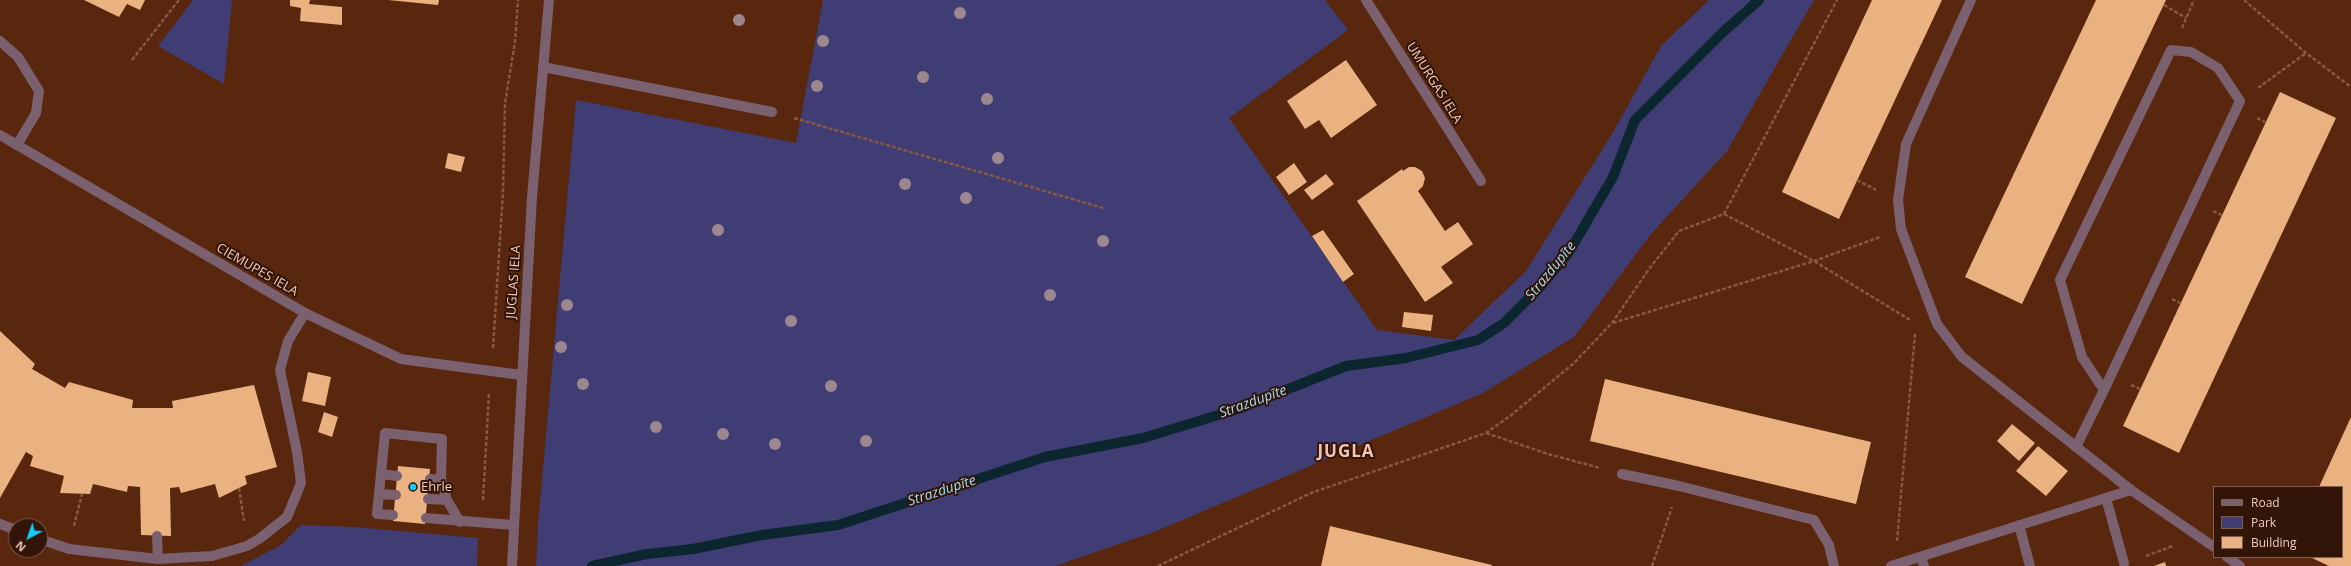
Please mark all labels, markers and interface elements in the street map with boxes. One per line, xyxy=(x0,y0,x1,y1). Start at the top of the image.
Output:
street label: UMURGAS IELA xyxy=(1403,40,1465,126)
water label: Strazdupīte xyxy=(1522,238,1580,304)
street label: CIEMUPES IELA xyxy=(213,240,301,300)
street label: JUGLAS IELA xyxy=(504,245,524,319)
water label: Strazdupīte xyxy=(1217,382,1289,422)
district label: JUGLA xyxy=(1317,442,1375,462)
water label: Strazdupīte xyxy=(906,472,978,510)
place label: Ehrle xyxy=(421,479,452,495)
marker: Ehrle xyxy=(408,482,418,492)
legend xyxy=(2213,486,2343,558)
text: Road xyxy=(2251,494,2280,511)
text: Park xyxy=(2251,514,2276,531)
north arrow xyxy=(8,518,48,558)
text: Building xyxy=(2251,534,2296,551)
text: N xyxy=(12,538,29,555)

